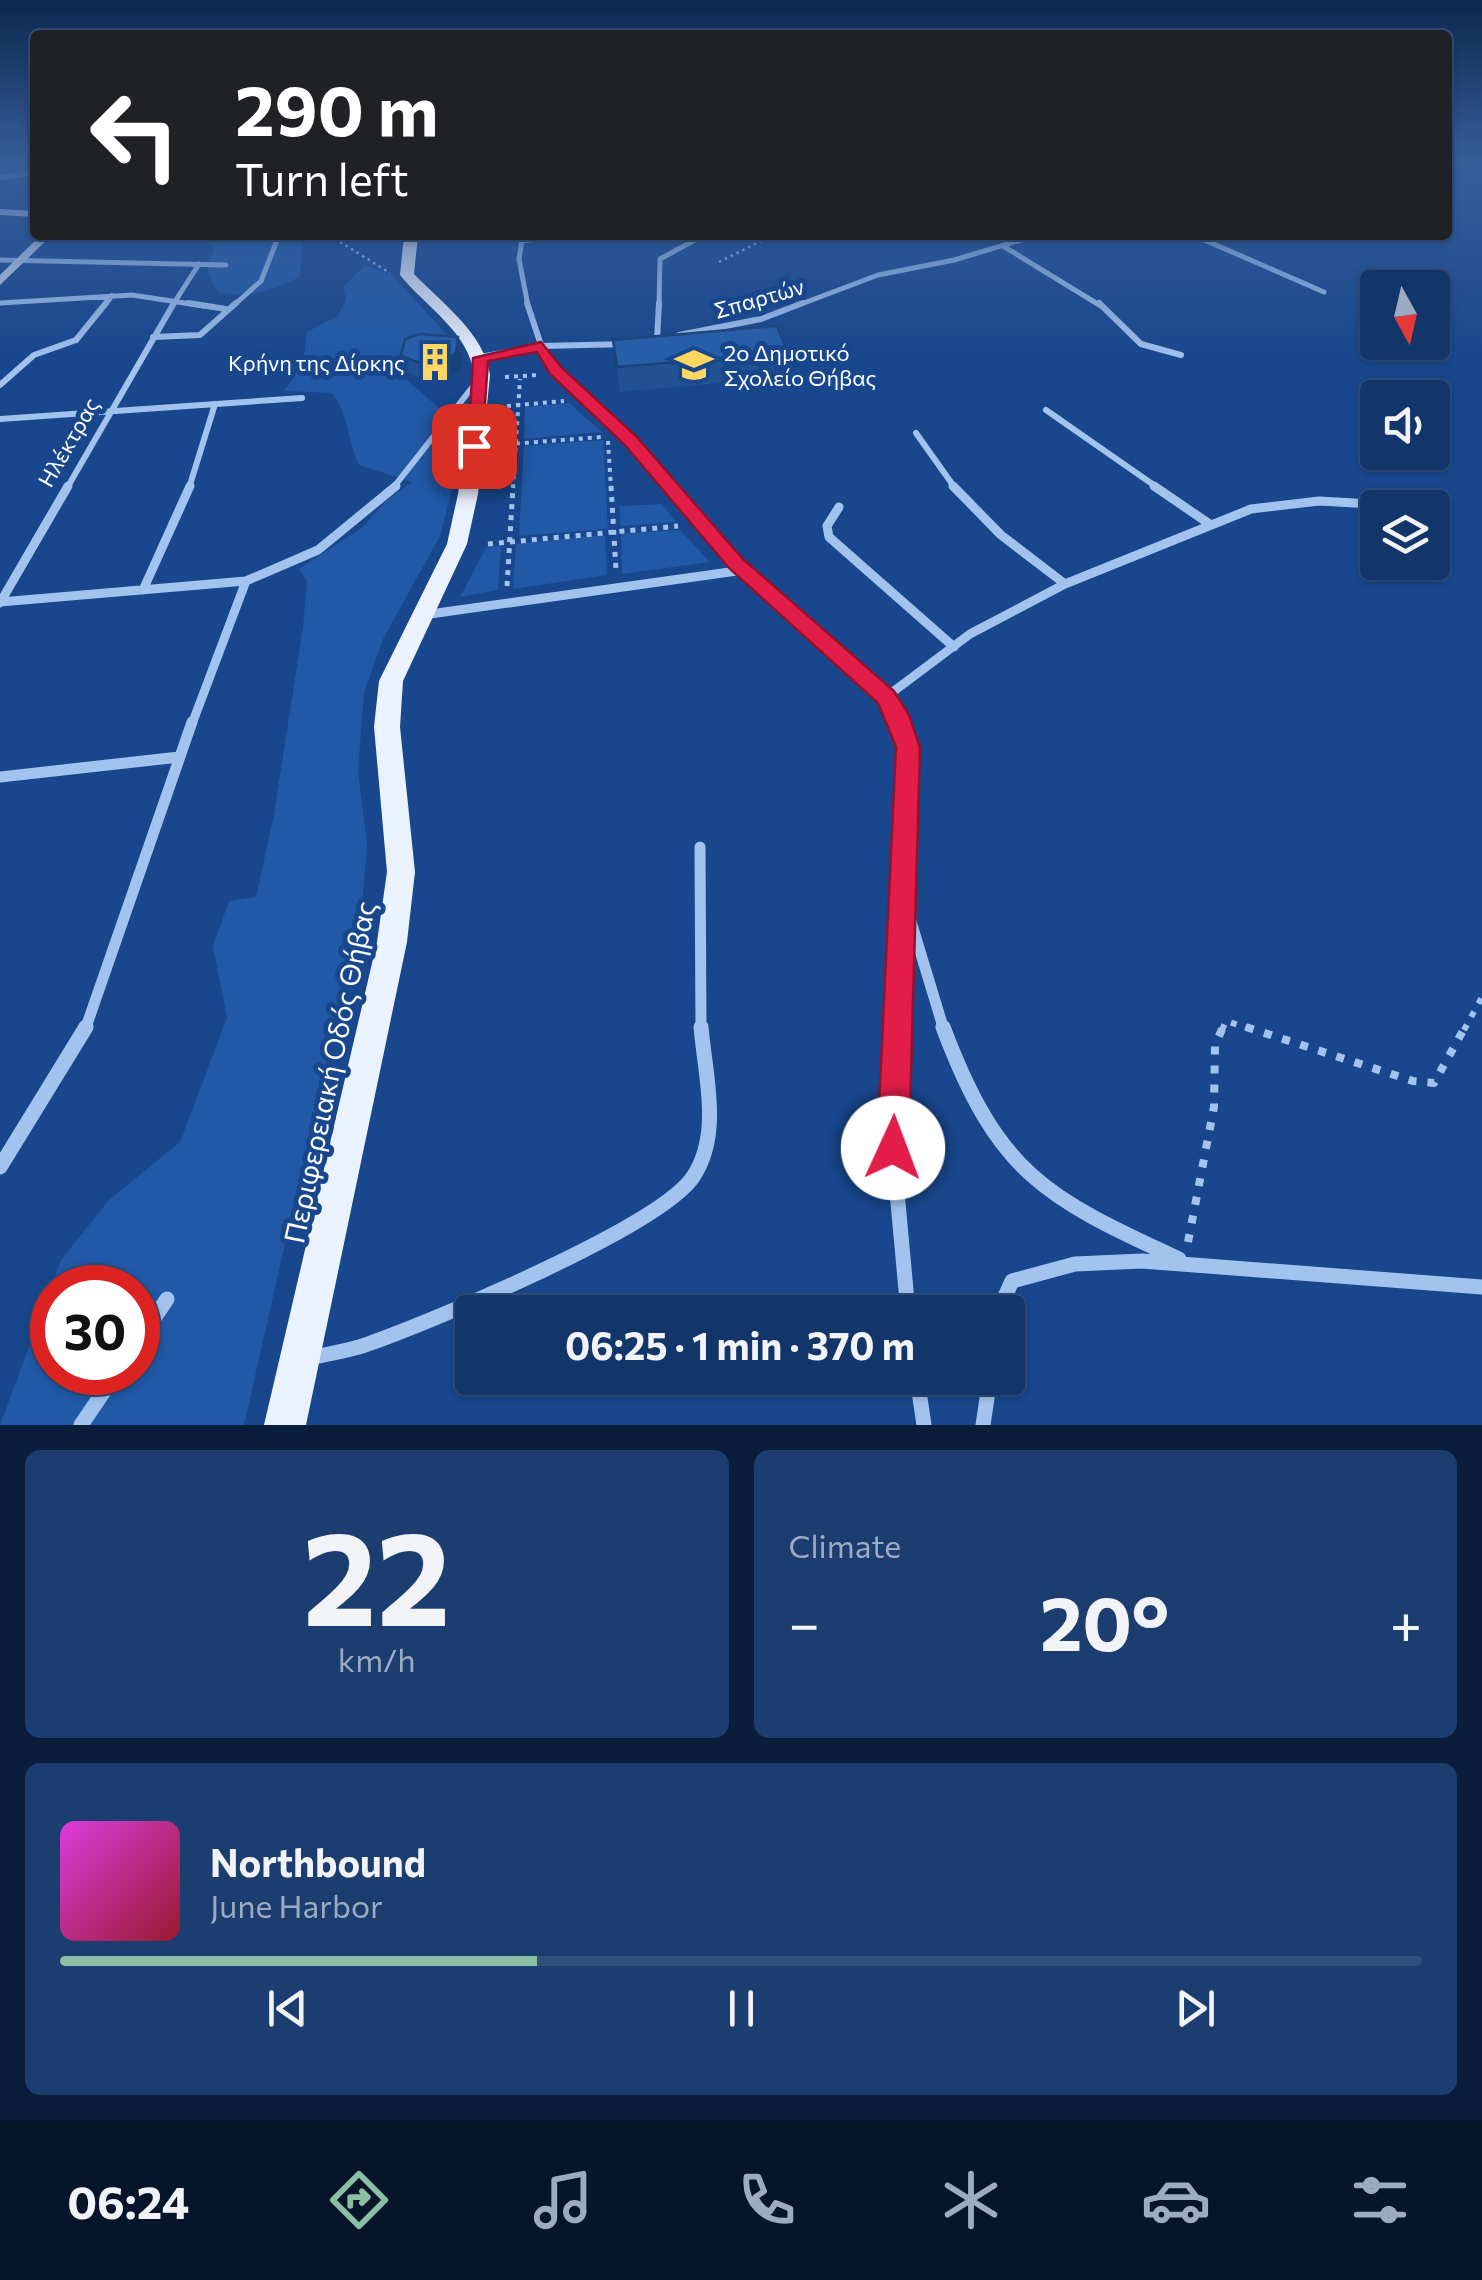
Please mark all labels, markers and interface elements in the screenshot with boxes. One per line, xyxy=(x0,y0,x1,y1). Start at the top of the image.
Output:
text: 290 m xyxy=(235,65,439,150)
icon: left xyxy=(70,70,200,200)
text: Turn left xyxy=(235,150,409,205)
north arrow xyxy=(1360,270,1450,360)
map controls xyxy=(1360,270,1450,580)
street label: Σπαρτών xyxy=(711,272,807,324)
place label: 2ο Δημοτικό Σχολείο Θήβας xyxy=(724,339,876,391)
building icon: Κρήνη της Δίρκης xyxy=(414,341,456,383)
school or university icon: 2ο Δημοτικό Σχολείο Θήβας xyxy=(673,344,715,386)
place label: Κρήνη της Δίρκης xyxy=(228,349,405,376)
button: sound xyxy=(1360,380,1450,470)
street label: Ηλέκτρας xyxy=(32,392,104,492)
pin xyxy=(432,404,517,489)
icon: arrive xyxy=(447,419,502,474)
button: layers xyxy=(1360,490,1450,580)
street label: Περιφερειακή Οδός Θήβας xyxy=(276,898,382,1246)
position arrow xyxy=(841,1096,945,1200)
speed limit sign: 30 xyxy=(30,1265,160,1395)
text: 06:25 · 1 min · 370 m xyxy=(565,1321,915,1368)
text: 22 xyxy=(303,1494,451,1653)
text: Climate xyxy=(789,1525,901,1565)
text: 20° xyxy=(1040,1575,1169,1666)
text: − xyxy=(789,1588,820,1655)
text: + xyxy=(1390,1588,1422,1655)
text: km/h xyxy=(338,1639,416,1679)
text: Northbound xyxy=(210,1838,426,1885)
text: June Harbor xyxy=(210,1885,383,1925)
icon: previous xyxy=(260,1981,315,2036)
icon: pause xyxy=(714,1981,769,2036)
icon: next xyxy=(1168,1981,1223,2036)
icon: directions xyxy=(324,2165,394,2235)
icon: music xyxy=(528,2165,598,2235)
icon: phone xyxy=(732,2165,802,2235)
icon: climate xyxy=(936,2165,1006,2235)
icon: car xyxy=(1141,2165,1211,2235)
icon: filters xyxy=(1345,2165,1415,2235)
text: 06:24 xyxy=(67,2173,189,2228)

